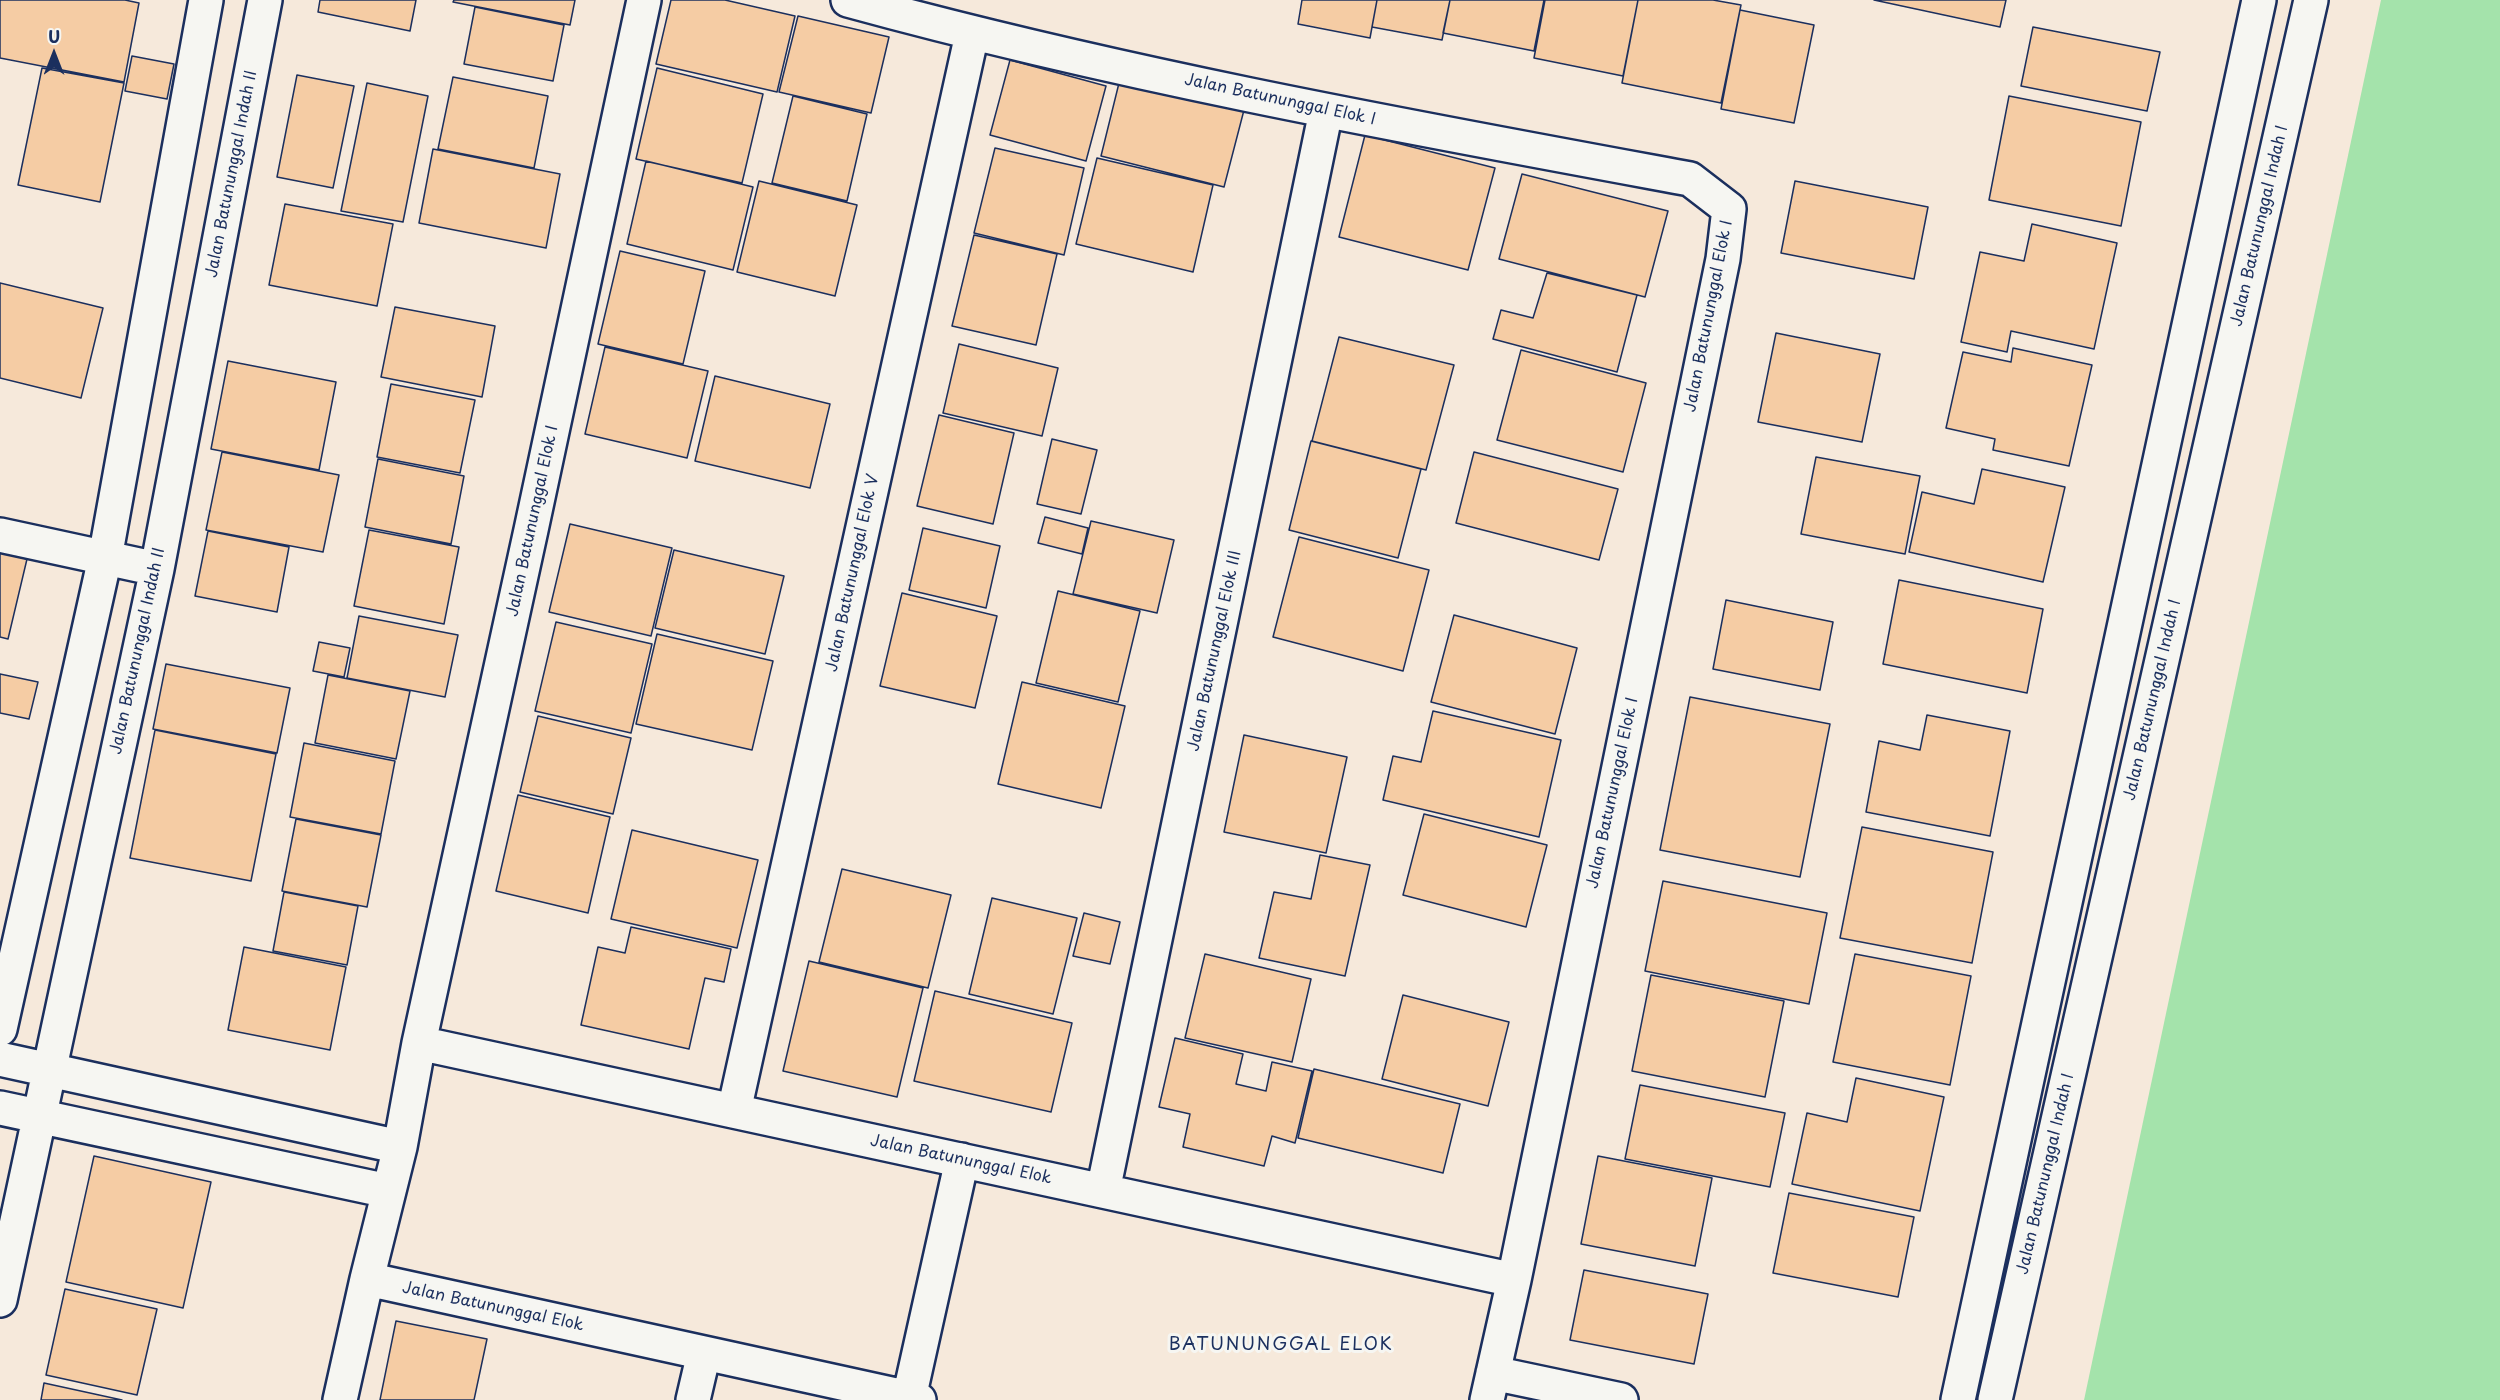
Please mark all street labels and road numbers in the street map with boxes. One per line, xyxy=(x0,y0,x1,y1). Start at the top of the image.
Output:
street label: Jalan Batununggal Indah II xyxy=(202,69,262,279)
street label: Jalan Batununggal Elok I xyxy=(1183,70,1377,130)
street label: Jalan Batununggal Indah I xyxy=(2227,124,2293,328)
street label: Jalan Batununggal Elok I xyxy=(1681,218,1737,414)
street label: Jalan Batununggal Elok I xyxy=(503,424,563,618)
street label: Jalan Batununggal Elok V xyxy=(823,472,883,674)
street label: Jalan Batununggal Indah II xyxy=(107,546,169,756)
street label: Jalan Batununggal Elok III xyxy=(1184,549,1246,753)
street label: Jalan Batununggal Indah I xyxy=(2120,598,2186,802)
street label: Jalan Batununggal Elok I xyxy=(1583,696,1643,890)
street label: Jalan Batununggal Indah I xyxy=(2013,1072,2079,1276)
street label: Jalan Batununggal Elok xyxy=(869,1131,1053,1189)
street label: Jalan Batununggal Elok xyxy=(401,1278,585,1336)

